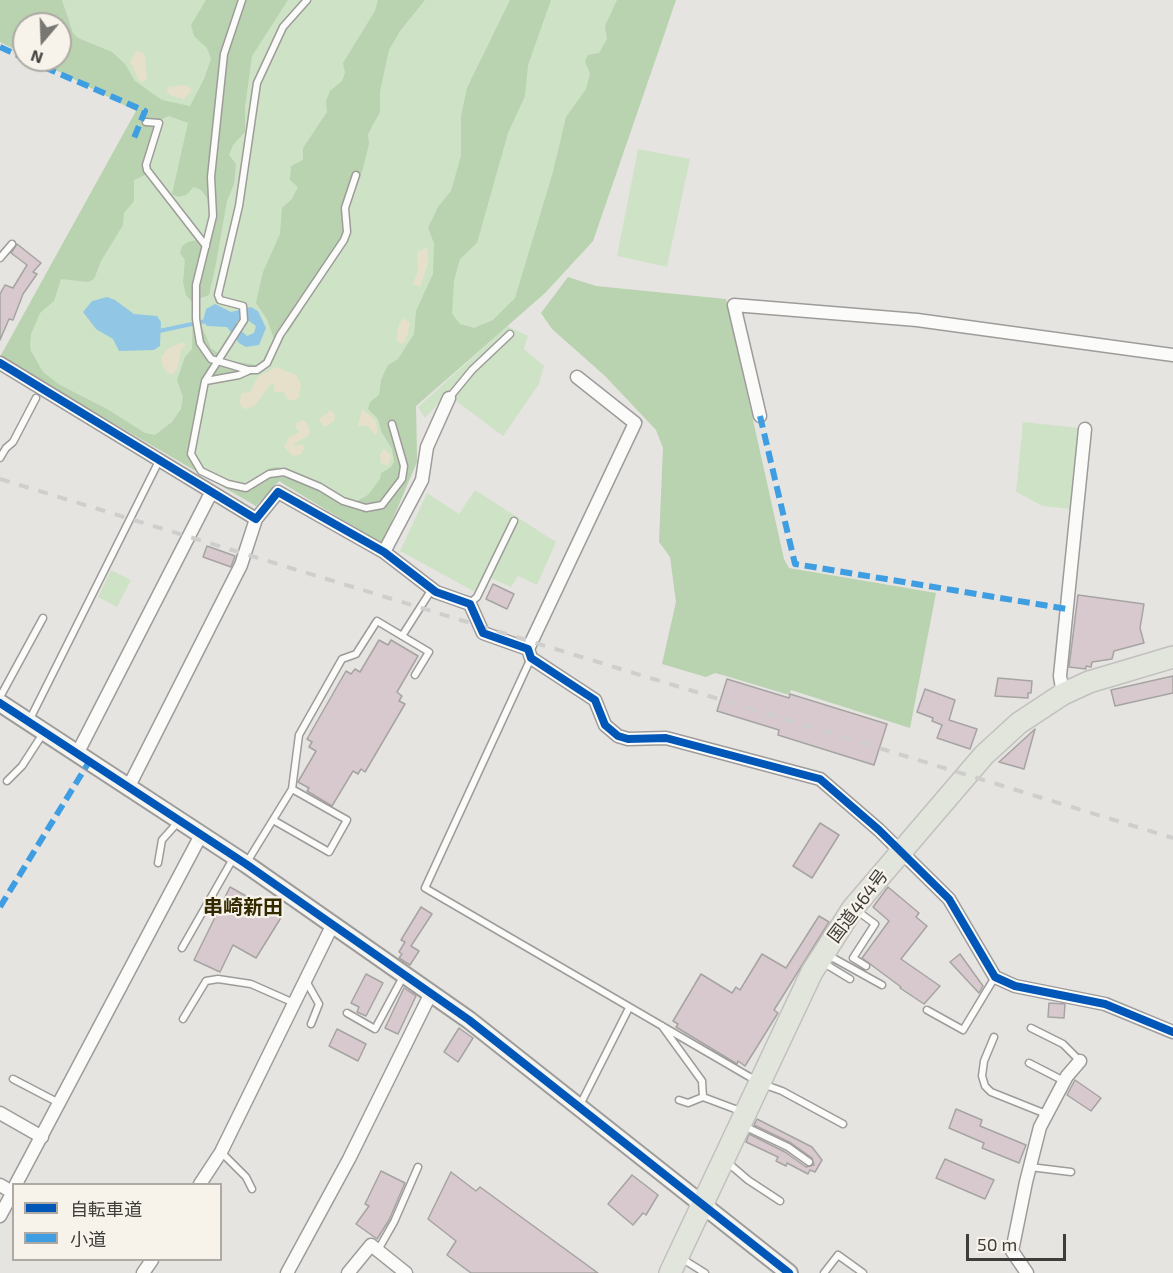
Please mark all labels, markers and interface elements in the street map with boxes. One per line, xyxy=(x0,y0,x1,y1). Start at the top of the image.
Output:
north arrow xyxy=(12,12,72,72)
text: N xyxy=(28,47,45,68)
street label: 国道464号 xyxy=(823,865,893,947)
district label: 串崎新田 xyxy=(203,895,283,919)
legend xyxy=(12,1183,222,1261)
text: 自転車道 xyxy=(70,1198,142,1220)
scale bar xyxy=(969,1222,1070,1260)
text: 小道 xyxy=(70,1228,106,1250)
text: 50 m xyxy=(977,1233,1017,1255)

